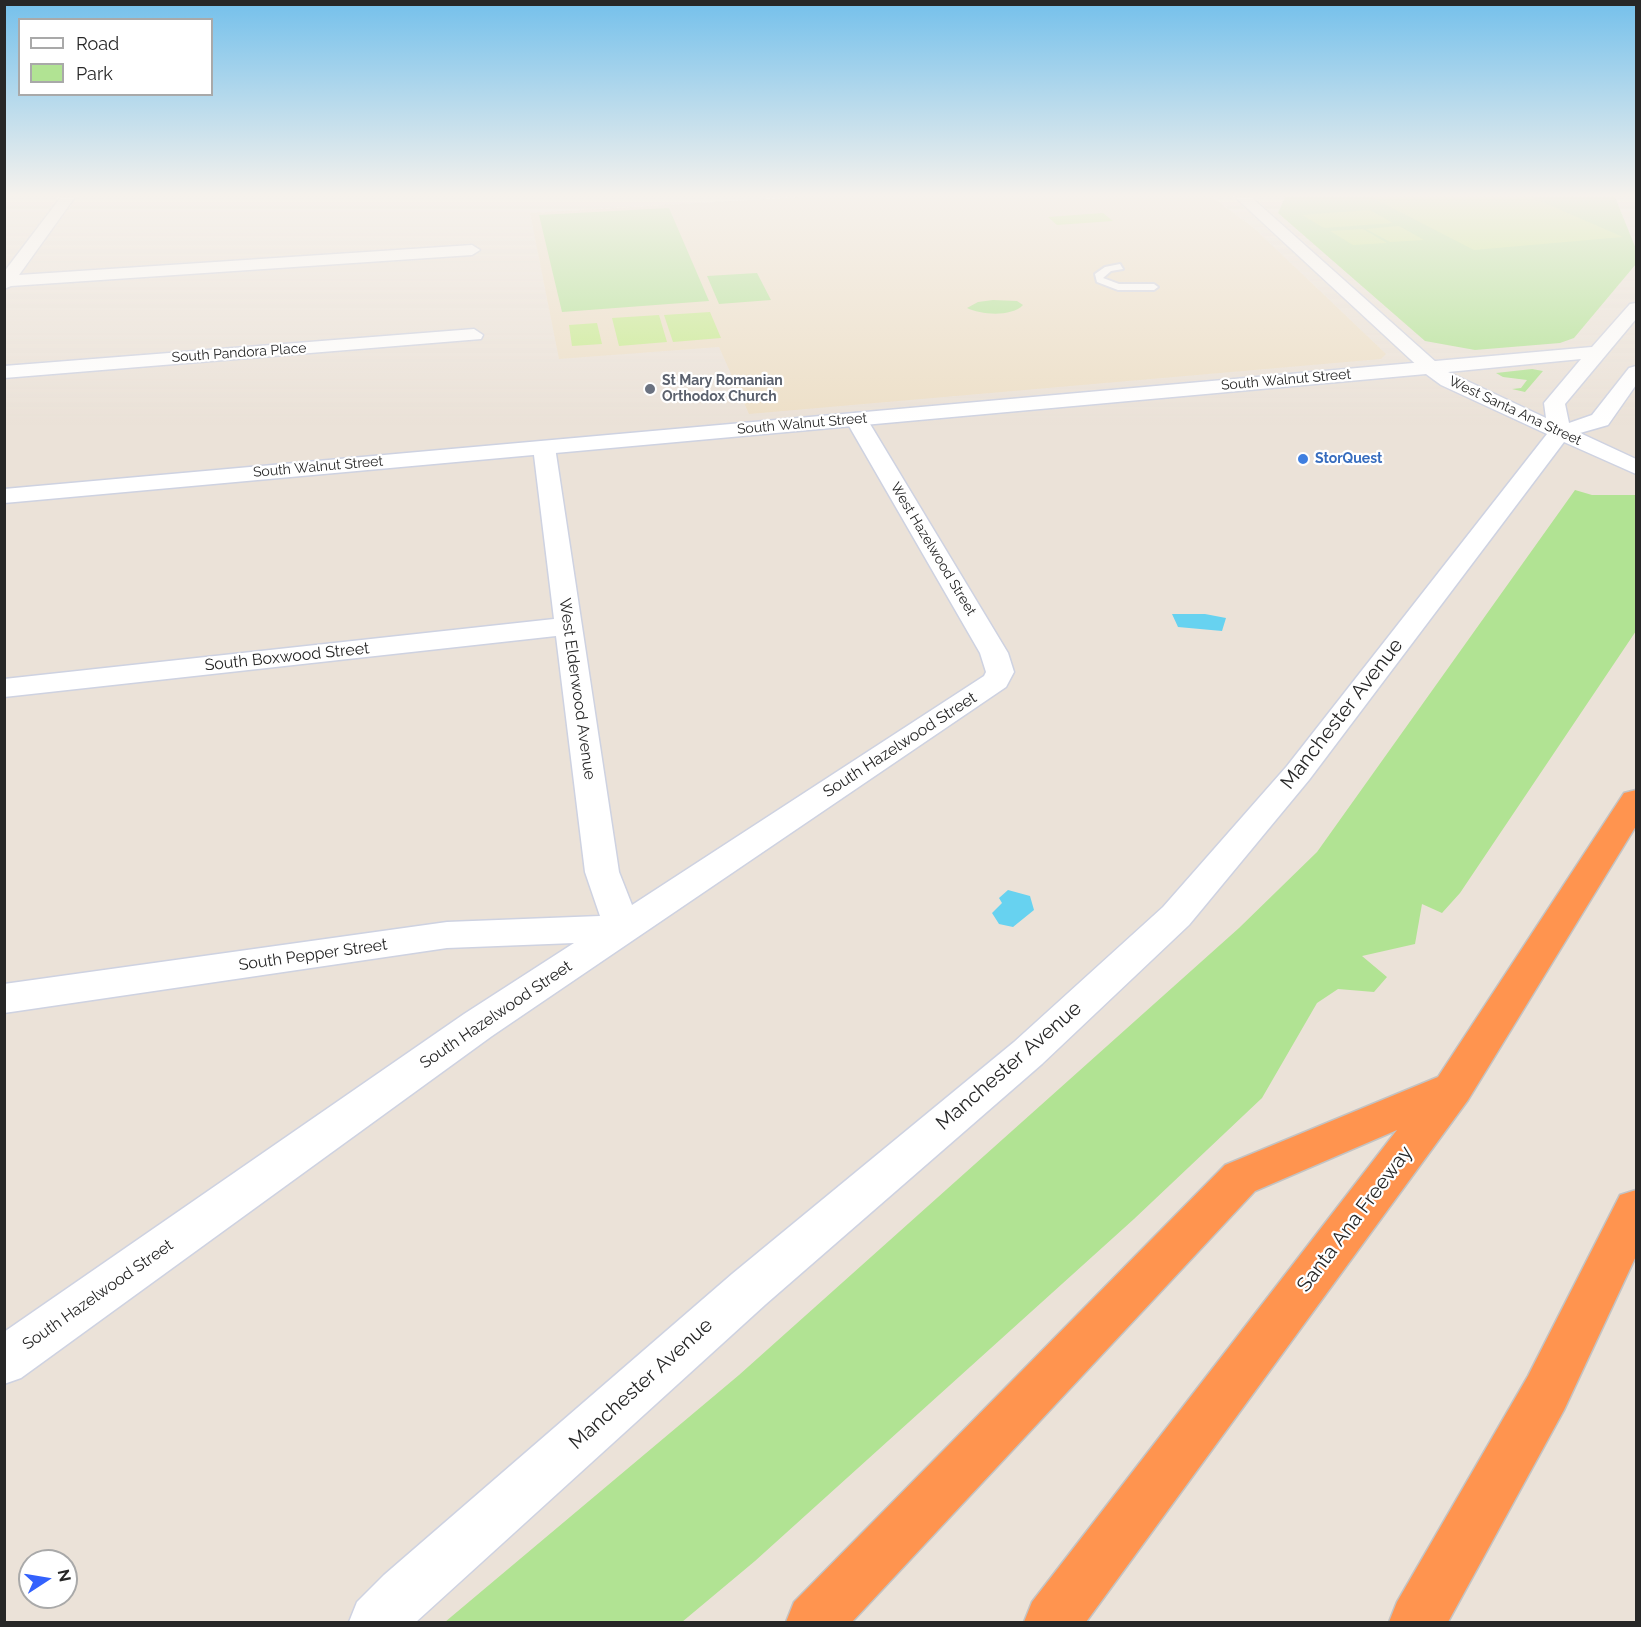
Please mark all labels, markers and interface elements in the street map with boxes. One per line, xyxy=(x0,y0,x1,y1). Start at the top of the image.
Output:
legend xyxy=(18,18,213,96)
text: Road xyxy=(76,33,119,54)
text: Park xyxy=(76,63,113,84)
street label: South Pandora Place xyxy=(171,340,307,366)
street label: South Walnut Street xyxy=(1220,366,1352,394)
place label: St Mary Romanian Orthodox Church xyxy=(662,373,783,406)
street label: West Santa Ana Street xyxy=(1446,373,1584,449)
marker: St Mary Romanian Orthodox Church xyxy=(643,382,657,396)
street label: South Walnut Street xyxy=(736,410,868,438)
place label: StorQuest xyxy=(1315,451,1382,467)
marker: StorQuest xyxy=(1296,452,1310,466)
street label: South Walnut Street xyxy=(252,453,384,481)
street label: West Hazelwood Street xyxy=(887,479,979,619)
street label: West Elderwood Avenue xyxy=(555,597,599,781)
street label: Manchester Avenue xyxy=(1276,634,1408,794)
street label: South Boxwood Street xyxy=(204,639,370,675)
street label: South Hazelwood Street xyxy=(820,688,980,802)
street label: South Pepper Street xyxy=(237,935,389,975)
street label: South Hazelwood Street xyxy=(416,957,576,1073)
street label: Manchester Avenue xyxy=(931,996,1087,1136)
street label: Santa Ana Freeway xyxy=(1292,1141,1418,1297)
street label: South Hazelwood Street xyxy=(19,1236,177,1354)
street label: Manchester Avenue xyxy=(564,1313,718,1455)
north arrow xyxy=(18,1549,78,1609)
text: N xyxy=(54,1568,75,1584)

